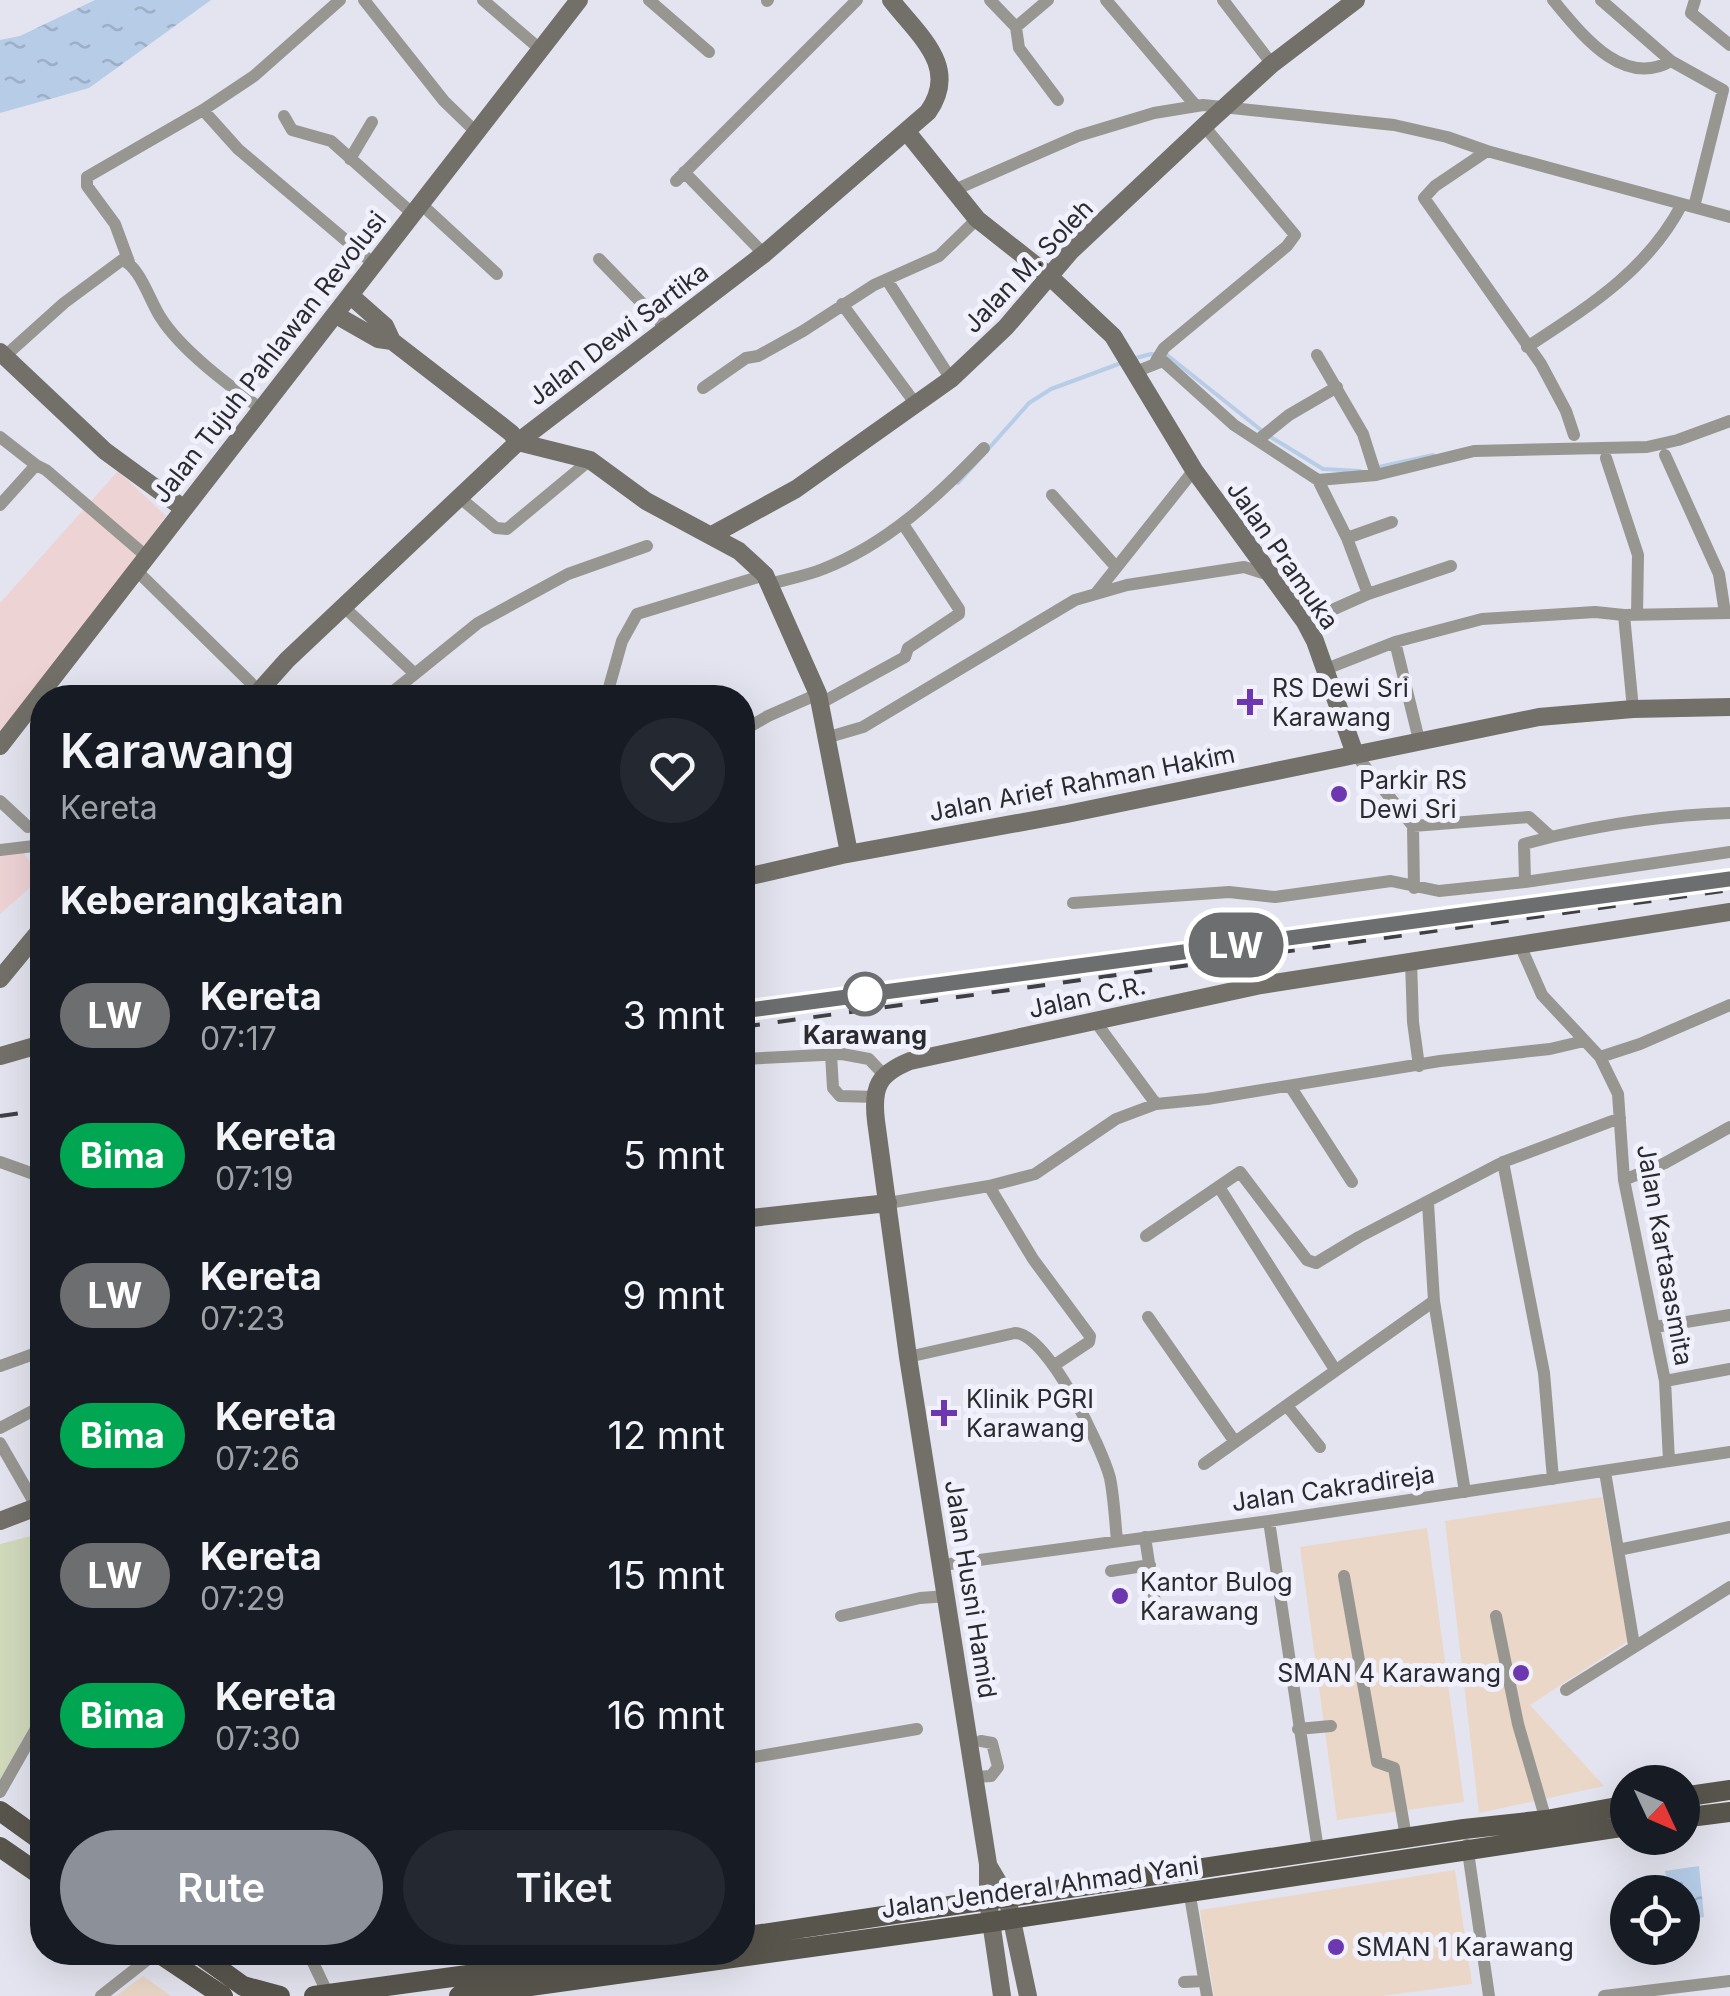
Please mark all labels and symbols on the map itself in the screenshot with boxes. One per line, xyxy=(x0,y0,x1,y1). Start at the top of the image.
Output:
street label: Jalan M. Soleh xyxy=(957,193,1099,339)
street label: Jalan Tujuh Pahlawan Revolusi xyxy=(146,205,392,509)
street label: Jalan Dewi Sartika xyxy=(522,256,714,412)
street label: Jalan Pramuka xyxy=(1221,475,1345,635)
place label: RS Dewi Sri Karawang xyxy=(1272,673,1409,732)
marker: RS Dewi Sri Karawang xyxy=(1237,689,1263,715)
street label: Jalan Arief Rahman Hakim xyxy=(926,739,1238,827)
place label: Parkir RS Dewi Sri xyxy=(1359,765,1467,824)
marker: Parkir RS Dewi Sri xyxy=(1328,783,1350,805)
line badge: LW xyxy=(1191,912,1281,978)
street label: Jalan C.R. xyxy=(1026,970,1148,1024)
marker: Karawang xyxy=(844,973,886,1015)
place label: Karawang xyxy=(803,1020,927,1050)
street label: Jalan Kartasasmita xyxy=(1631,1142,1699,1368)
place label: Klinik PGRI Karawang xyxy=(966,1384,1094,1443)
marker: Klinik PGRI Karawang xyxy=(931,1400,957,1426)
street label: Jalan Cakradireja xyxy=(1230,1459,1436,1517)
street label: Jalan Husni Hamid xyxy=(939,1478,1003,1700)
place label: Kantor Bulog Karawang xyxy=(1140,1567,1293,1626)
marker: Kantor Bulog Karawang xyxy=(1109,1585,1131,1607)
place label: SMAN 4 Karawang xyxy=(1277,1658,1501,1688)
marker: SMAN 4 Karawang xyxy=(1510,1662,1532,1684)
north arrow xyxy=(1610,1765,1700,1855)
street label: Jalan Jenderal Ahmad Yani xyxy=(879,1850,1201,1924)
place label: SMAN 1 Karawang xyxy=(1356,1932,1574,1962)
marker: SMAN 1 Karawang xyxy=(1325,1936,1347,1958)

